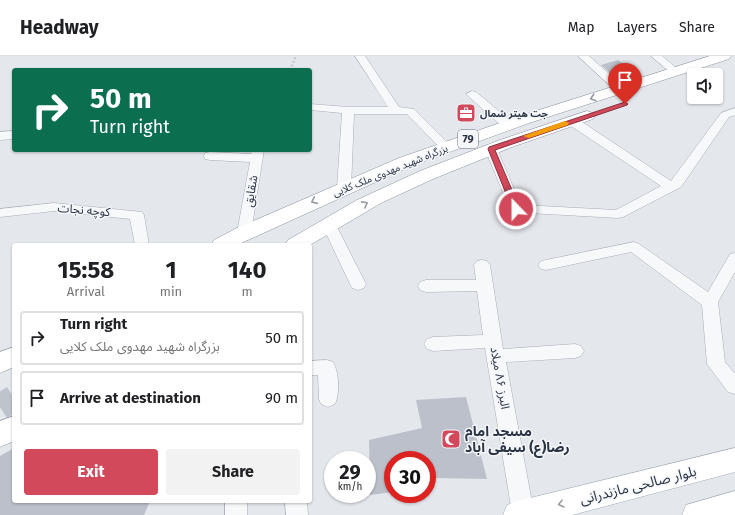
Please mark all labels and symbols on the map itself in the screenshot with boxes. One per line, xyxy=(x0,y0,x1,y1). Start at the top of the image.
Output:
pin xyxy=(608,63,642,104)
one-way arrow xyxy=(590,93,597,102)
office icon: جت هیتر شمال xyxy=(455,102,477,124)
place label: جت هیتر شمال xyxy=(480,108,549,120)
road number: 79 xyxy=(458,130,478,148)
street label: بزرگراه شهید مهدوی ملک کلایی xyxy=(331,142,450,200)
street label: شقایق xyxy=(241,174,262,208)
position arrow xyxy=(495,188,537,230)
one-way arrow xyxy=(310,196,318,204)
street label: کوچه نجات xyxy=(57,201,112,220)
one-way arrow xyxy=(360,202,368,209)
street label: البرز ۸۶ میلاد xyxy=(488,346,512,410)
place label: مسجد امام رضا(ع) سیفی آباد xyxy=(465,423,570,458)
mosque icon: مسجد امام رضا(ع) سیفی آباد xyxy=(440,428,462,450)
speed limit sign: 30 xyxy=(384,451,436,503)
street label: بلوار صالحی مازندرانی xyxy=(578,463,698,508)
one-way arrow xyxy=(558,499,565,508)

